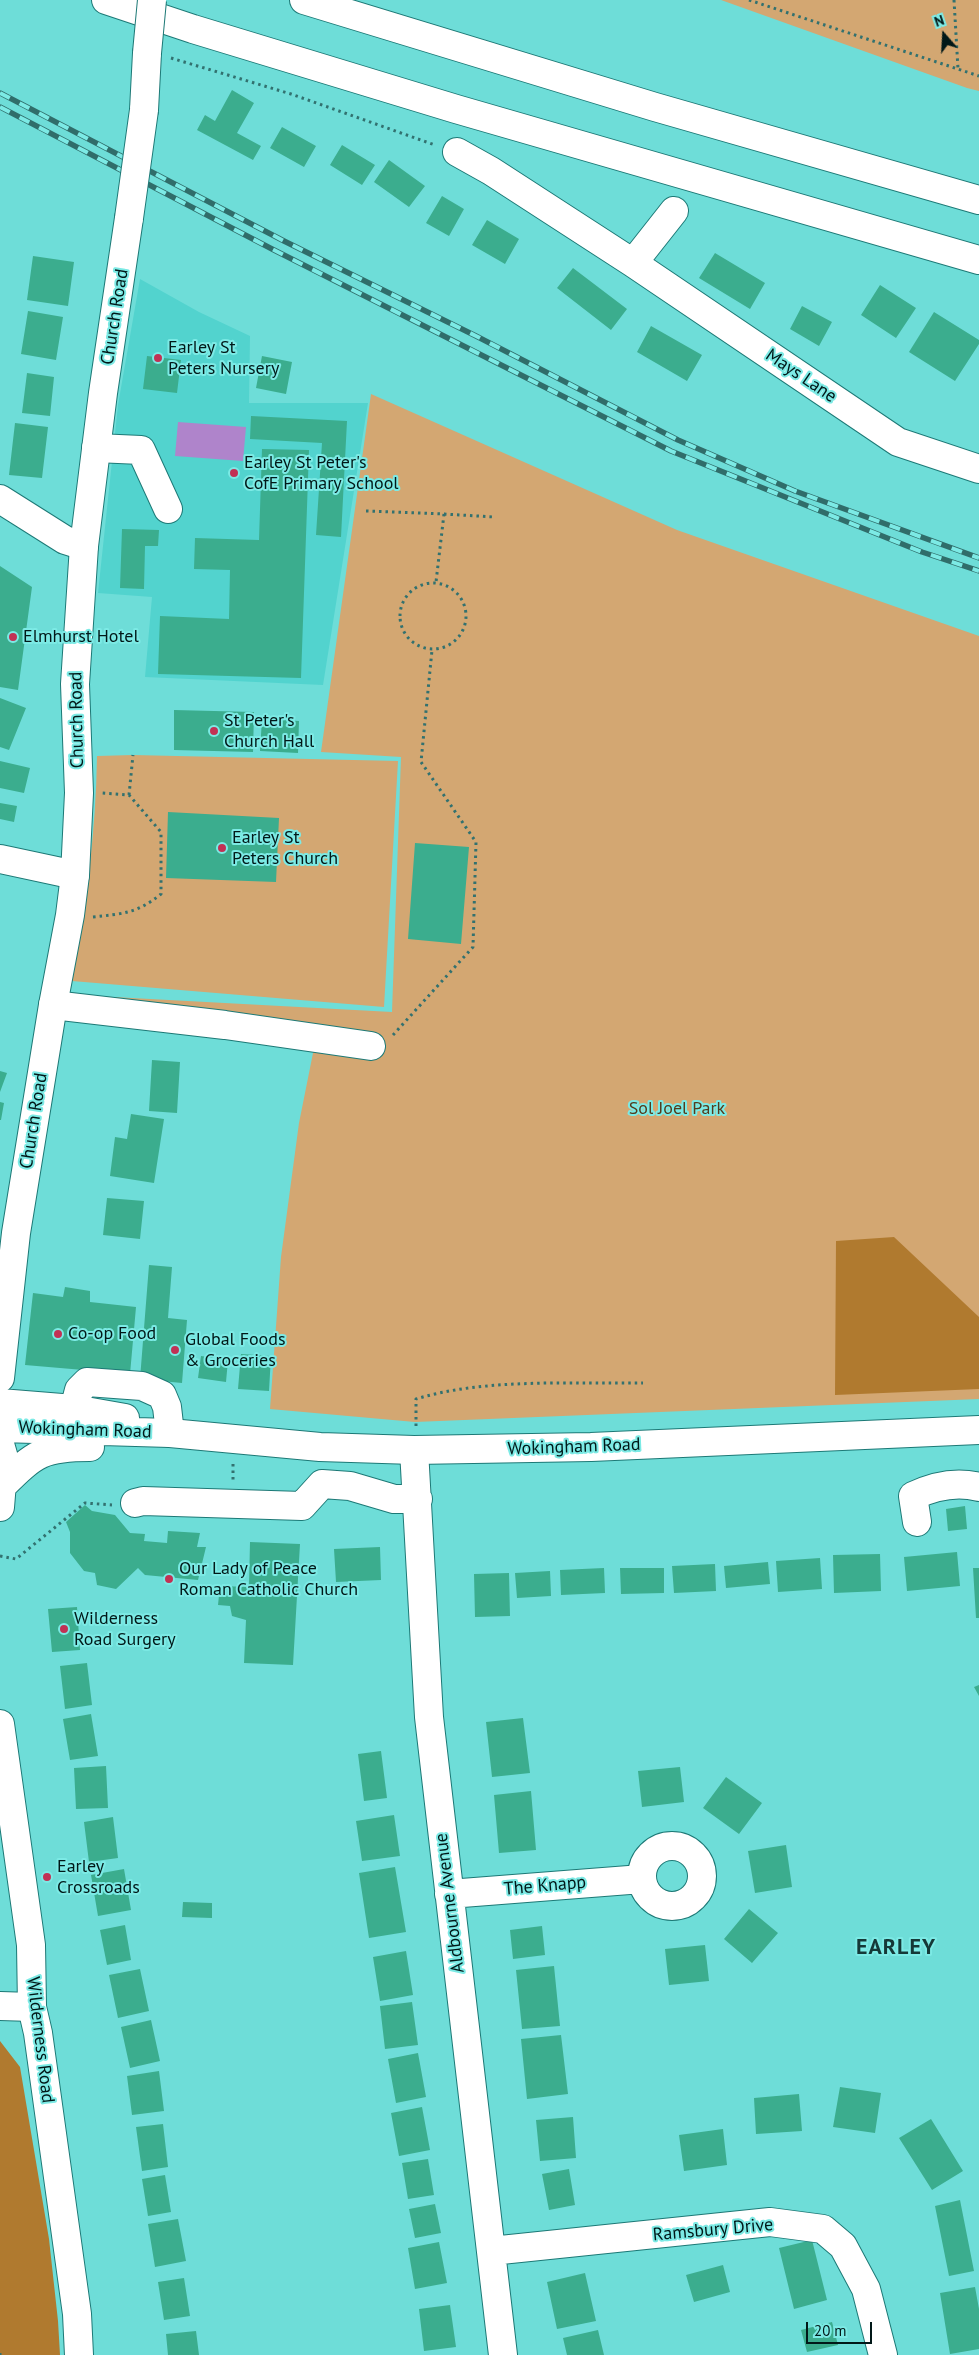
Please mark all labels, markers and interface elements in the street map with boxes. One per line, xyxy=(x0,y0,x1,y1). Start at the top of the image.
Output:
north arrow xyxy=(919,10,969,60)
text: N xyxy=(932,11,946,31)
street label: Church Road xyxy=(97,267,133,367)
place label: Earley St Peters Nursery xyxy=(168,337,279,379)
street label: Mays Lane xyxy=(761,344,841,408)
marker: Earley St Peters Nursery xyxy=(152,352,164,364)
place label: Earley St Peter's CofE Primary School xyxy=(244,452,399,494)
marker: Earley St Peter's CofE Primary School xyxy=(228,467,240,479)
place label: Elmhurst Hotel xyxy=(23,626,139,648)
marker: Elmhurst Hotel xyxy=(7,631,19,643)
street label: Church Road xyxy=(65,671,89,769)
place label: St Peter's Church Hall xyxy=(224,710,314,752)
marker: St Peter's Church Hall xyxy=(208,725,220,737)
place label: Earley St Peters Church xyxy=(232,827,338,870)
marker: Earley St Peters Church xyxy=(216,842,228,854)
street label: Church Road xyxy=(16,1071,52,1171)
park label: Sol Joel Park xyxy=(629,1098,725,1120)
place label: Co-op Food xyxy=(68,1323,156,1345)
marker: Co-op Food xyxy=(52,1328,64,1340)
place label: Global Foods & Groceries xyxy=(185,1329,285,1372)
marker: Global Foods & Groceries xyxy=(169,1344,181,1356)
street label: Wokingham Road xyxy=(18,1417,152,1443)
street label: Wokingham Road xyxy=(507,1434,641,1460)
place label: Our Lady of Peace Roman Catholic Church xyxy=(179,1558,358,1600)
marker: Our Lady of Peace Roman Catholic Church xyxy=(163,1573,175,1585)
place label: Wilderness Road Surgery xyxy=(74,1608,176,1650)
marker: Wilderness Road Surgery xyxy=(58,1623,70,1635)
street label: Aldbourne Avenue xyxy=(431,1832,469,1974)
place label: Earley Crossroads xyxy=(57,1856,140,1898)
marker: Earley Crossroads xyxy=(41,1871,53,1883)
street label: The Knapp xyxy=(503,1872,587,1900)
district label: EARLEY xyxy=(855,1935,937,1961)
street label: Wilderness Road xyxy=(22,1976,58,2104)
street label: Ramsbury Drive xyxy=(652,2214,774,2246)
scale bar xyxy=(809,2312,875,2344)
text: 20 m xyxy=(814,2321,847,2340)

